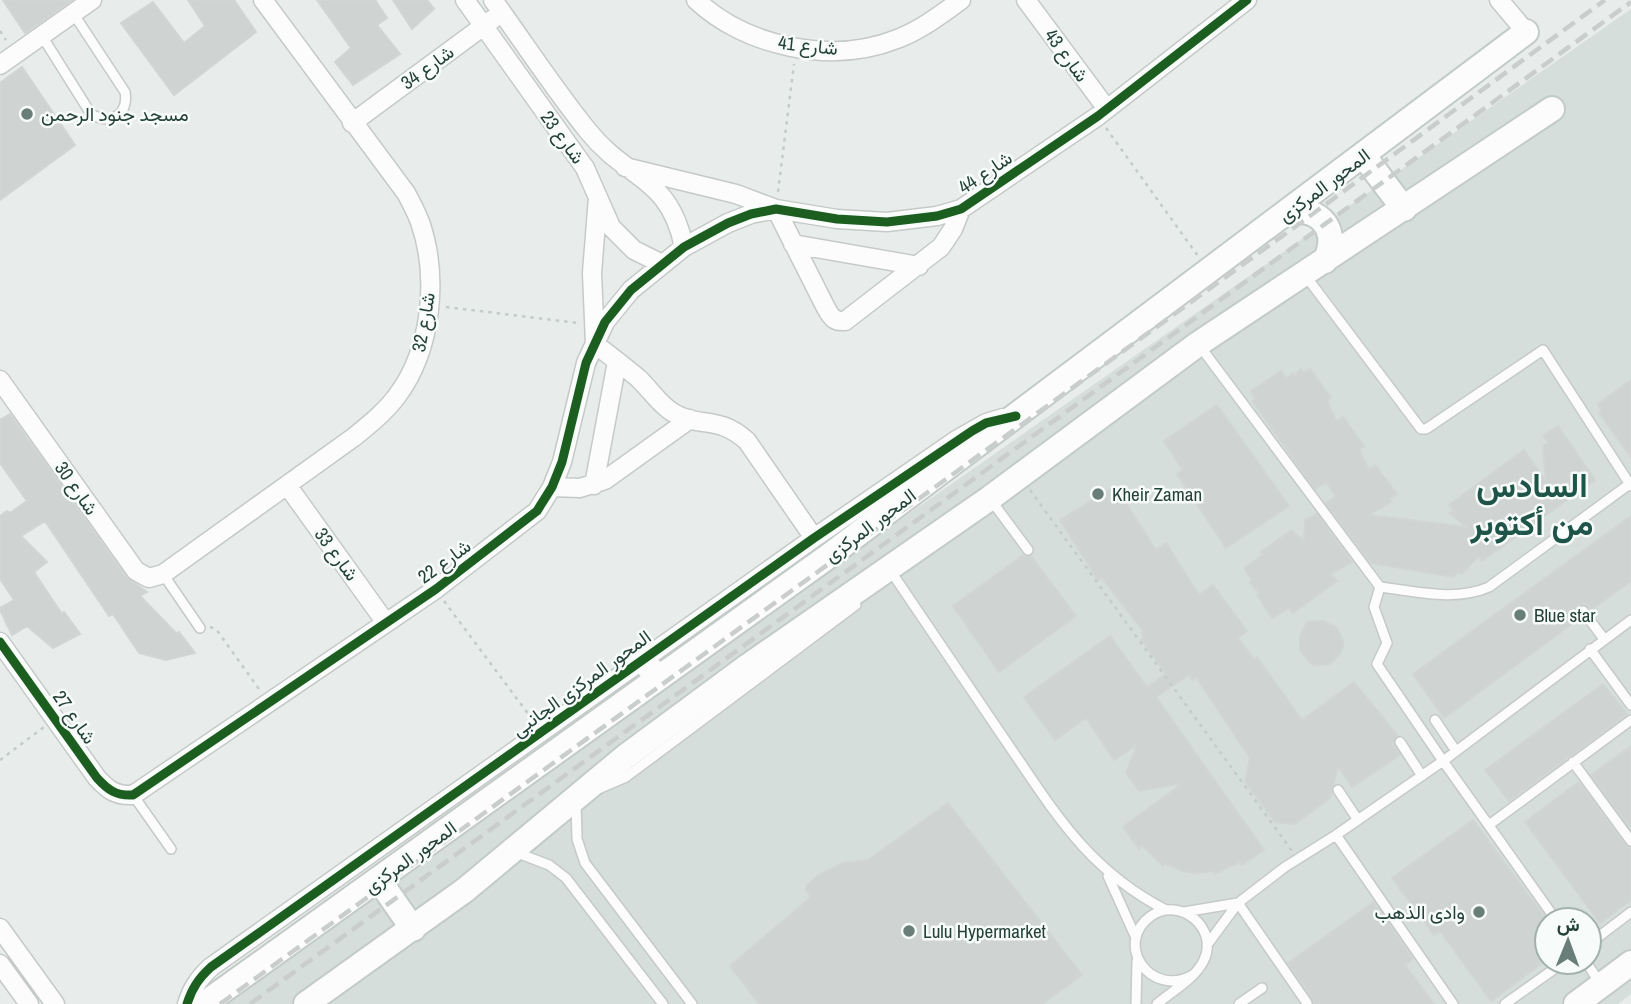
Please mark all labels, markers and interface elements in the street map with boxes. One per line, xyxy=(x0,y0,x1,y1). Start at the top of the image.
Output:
street label: شارع 43 xyxy=(1039,23,1095,87)
street label: شارع 41 xyxy=(777,29,839,61)
street label: شارع 34 xyxy=(395,39,459,95)
place label: مسجد جنود الرحمن xyxy=(41,101,189,127)
street label: شارع 23 xyxy=(535,105,591,169)
marker: مسجد جنود الرحمن xyxy=(19,106,35,122)
street label: المحور المركزى xyxy=(1273,142,1375,228)
street label: شارع 44 xyxy=(953,144,1017,200)
street label: شارع 32 xyxy=(405,290,441,354)
street label: شارع 30 xyxy=(49,456,105,520)
district label: السادس من أكتوبر xyxy=(1470,463,1593,545)
place label: Kheir Zaman xyxy=(1112,481,1202,507)
street label: المحور المركزى xyxy=(819,482,921,568)
marker: Kheir Zaman xyxy=(1090,486,1106,502)
street label: شارع 33 xyxy=(309,522,365,586)
street label: شارع 22 xyxy=(412,533,476,589)
place label: Blue star xyxy=(1534,602,1596,628)
marker: Blue star xyxy=(1512,607,1528,623)
street label: المحور المركزى الجانبى xyxy=(506,623,656,743)
street label: شارع 27 xyxy=(47,685,103,749)
street label: المحور المركزى xyxy=(358,815,462,899)
place label: وادى الذهب xyxy=(1374,899,1465,925)
marker: وادى الذهب xyxy=(1471,904,1487,920)
north arrow xyxy=(1533,906,1603,976)
text: ش xyxy=(1557,911,1580,937)
place label: Lulu Hypermarket xyxy=(923,918,1047,944)
marker: Lulu Hypermarket xyxy=(901,923,917,939)

